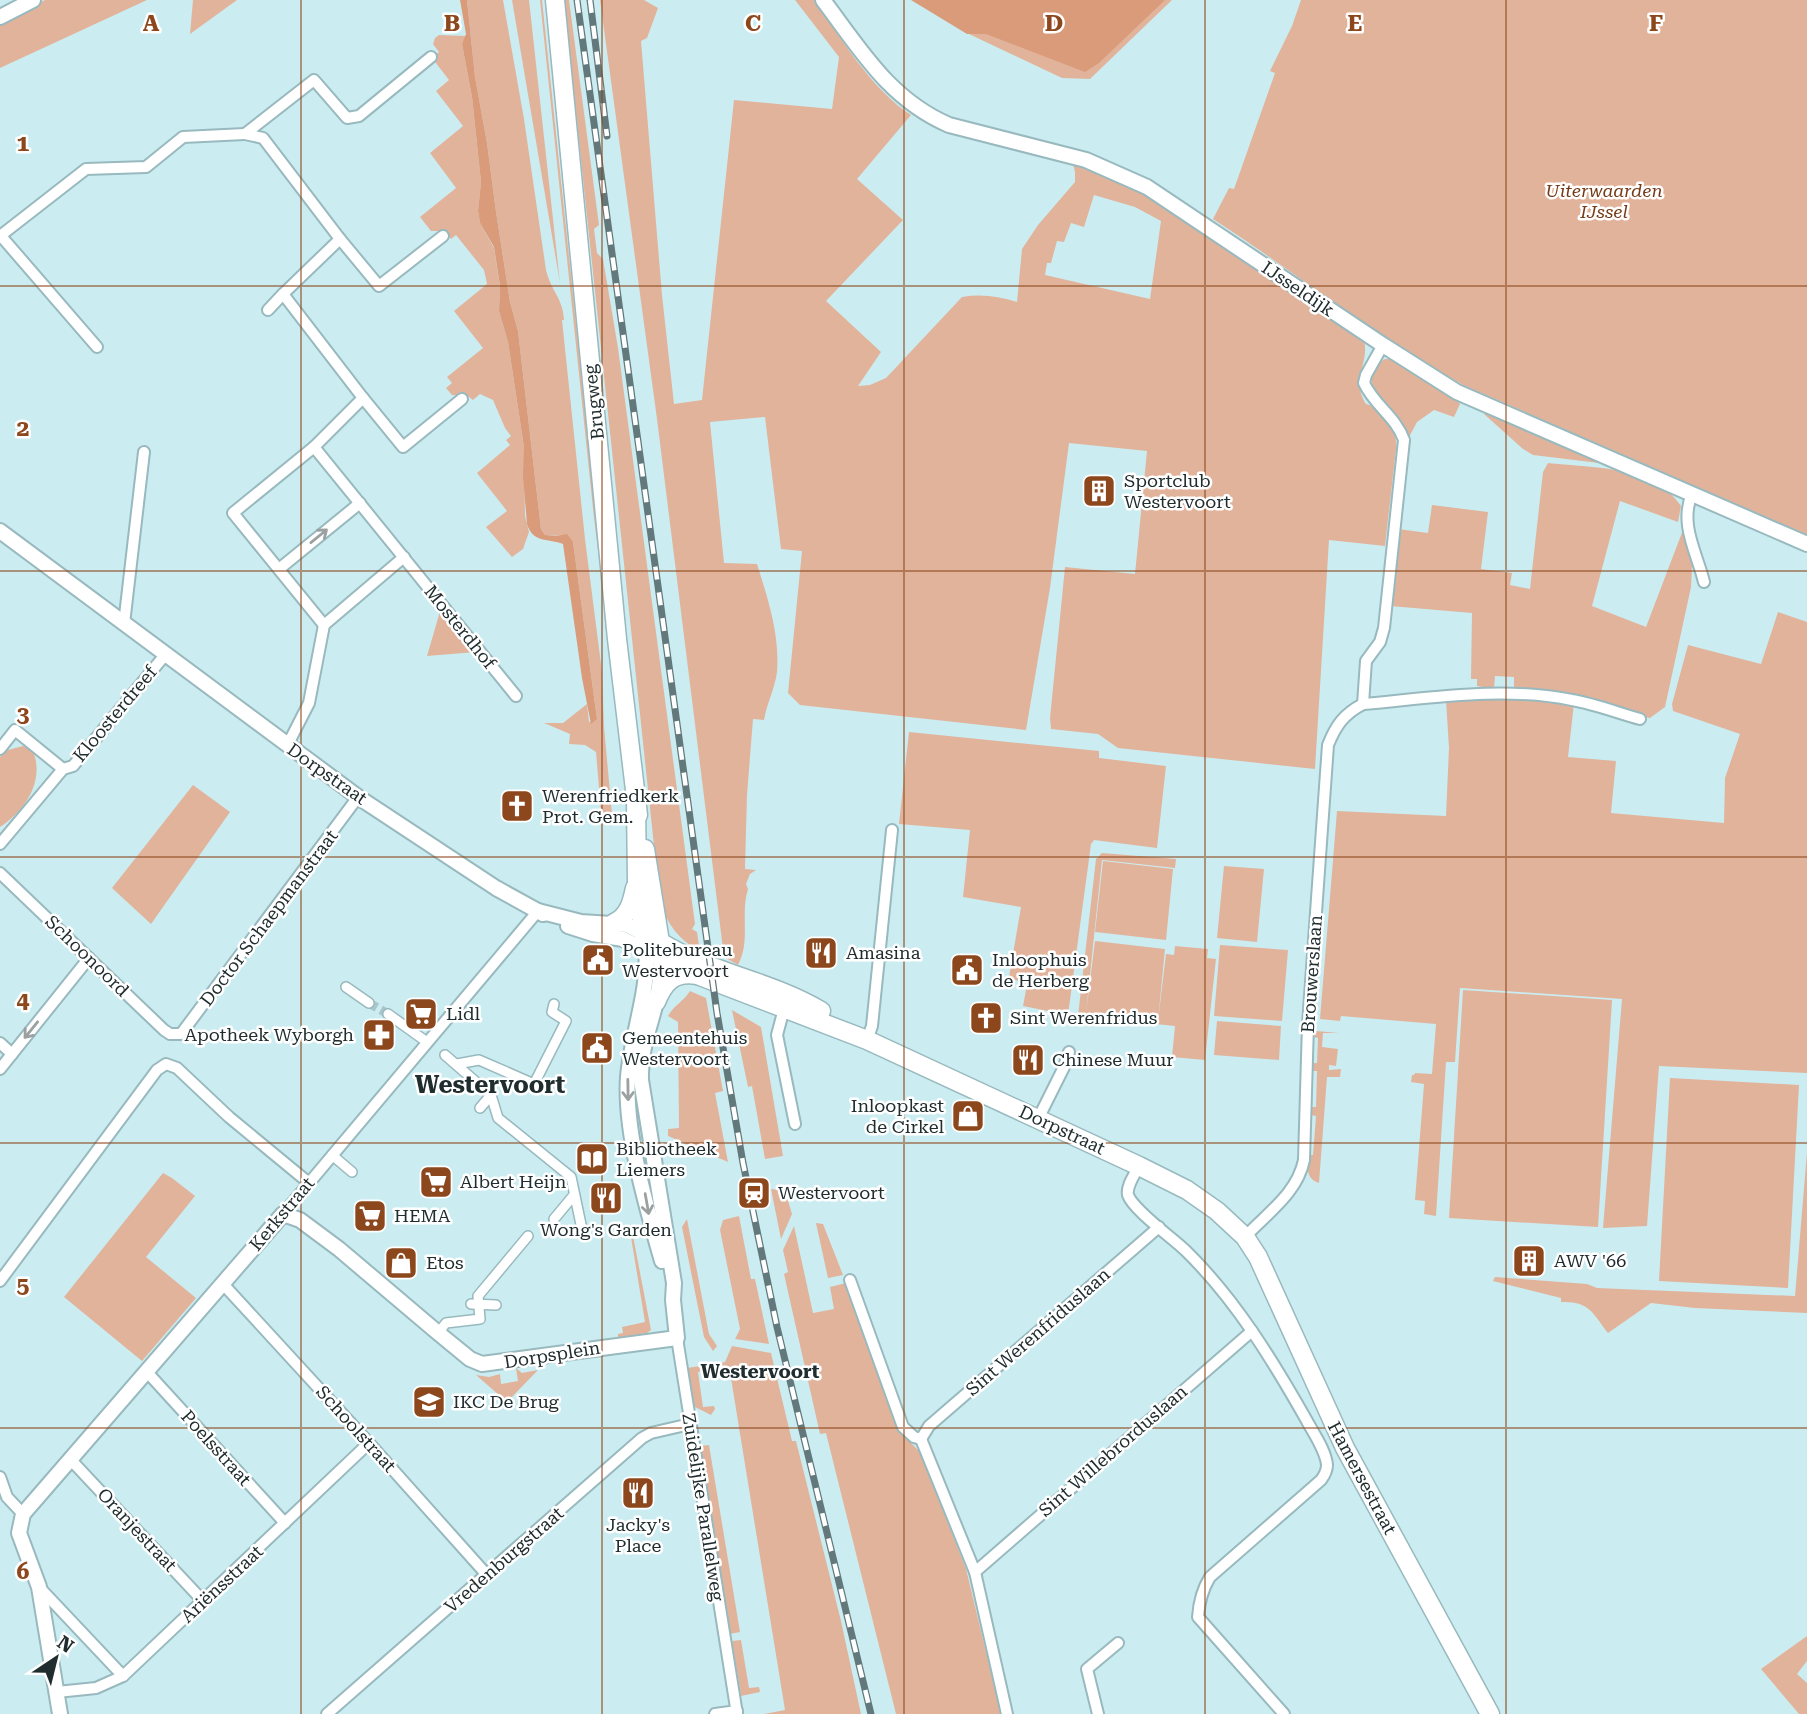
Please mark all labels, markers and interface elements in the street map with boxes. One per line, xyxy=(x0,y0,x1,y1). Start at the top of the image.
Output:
text: A xyxy=(143,10,160,37)
text: B xyxy=(444,10,460,37)
text: C xyxy=(745,10,761,37)
text: D xyxy=(1045,10,1063,37)
text: E xyxy=(1348,10,1362,37)
text: F xyxy=(1649,10,1663,37)
text: 1 xyxy=(17,130,30,157)
park label: Uiterwaarden IJssel xyxy=(1546,180,1663,222)
street label: IJsseldijk xyxy=(1258,257,1338,320)
street label: Brugweg xyxy=(579,363,608,441)
text: 2 xyxy=(17,415,29,442)
place label: Sportclub Westervoort xyxy=(1124,470,1231,512)
building icon: Sportclub Westervoort xyxy=(1080,472,1118,510)
one-way arrow xyxy=(310,528,328,544)
street label: Mosterdhof xyxy=(420,581,501,673)
street label: Kloosterdreef xyxy=(69,661,161,766)
text: 3 xyxy=(17,701,30,728)
street label: Dorpstraat xyxy=(283,738,371,809)
place label: Werenfriedkerk Prot. Gem. xyxy=(542,785,679,827)
church icon: Werenfriedkerk Prot. Gem. xyxy=(498,787,536,825)
street label: Doctor Schaepmanstraat xyxy=(195,825,342,1010)
street label: Schoonoord xyxy=(41,911,134,1001)
street label: Brouwerslaan xyxy=(1297,914,1326,1034)
restaurant icon: Amasina xyxy=(802,934,840,972)
place label: Politebureau Westervoort xyxy=(622,939,733,981)
public building icon: Politebureau Westervoort xyxy=(579,941,617,979)
place label: Amasina xyxy=(846,942,921,963)
place label: Inloophuis de Herberg xyxy=(992,949,1090,991)
public building icon: Inloophuis de Herberg xyxy=(948,951,986,989)
text: 4 xyxy=(17,987,30,1014)
supermarket icon: Lidl xyxy=(402,995,440,1033)
church icon: Sint Werenfridus xyxy=(967,999,1005,1037)
place label: Lidl xyxy=(446,1003,480,1024)
place label: Sint Werenfridus xyxy=(1010,1007,1157,1028)
pharmacy icon: Apotheek Wyborgh xyxy=(360,1016,398,1054)
one-way arrow xyxy=(23,1021,38,1039)
place label: Apotheek Wyborgh xyxy=(185,1024,354,1045)
place label: Gemeentehuis Westervoort xyxy=(622,1027,747,1069)
public building icon: Gemeentehuis Westervoort xyxy=(578,1029,616,1067)
restaurant icon: Chinese Muur xyxy=(1009,1041,1047,1079)
place label: Chinese Muur xyxy=(1052,1049,1174,1070)
district label: Westervoort xyxy=(415,1071,565,1099)
one-way arrow xyxy=(622,1078,635,1101)
place label: Inloopkast de Cirkel xyxy=(851,1095,944,1137)
shop icon: Inloopkast de Cirkel xyxy=(949,1097,987,1135)
street label: Dorpstraat xyxy=(1016,1100,1109,1159)
place label: Bibliotheek Liemers xyxy=(616,1138,717,1180)
library icon: Bibliotheek Liemers xyxy=(573,1140,611,1178)
supermarket icon: Albert Heijn xyxy=(417,1163,455,1201)
place label: Albert Heijn xyxy=(460,1171,567,1192)
street label: Kerkstraat xyxy=(245,1172,319,1255)
station icon: Westervoort xyxy=(735,1174,773,1212)
restaurant icon: Wong's Garden xyxy=(587,1179,625,1217)
place label: Westervoort xyxy=(778,1182,885,1203)
one-way arrow xyxy=(641,1192,654,1215)
supermarket icon: HEMA xyxy=(351,1197,389,1235)
place label: HEMA xyxy=(394,1205,451,1226)
place label: Wong's Garden xyxy=(540,1219,672,1240)
building icon: AWV '66 xyxy=(1510,1242,1548,1280)
shop icon: Etos xyxy=(382,1244,420,1282)
place label: AWV '66 xyxy=(1554,1250,1626,1271)
place label: Etos xyxy=(426,1252,464,1273)
street label: Sint Werenfriduslaan xyxy=(961,1263,1114,1400)
text: 5 xyxy=(17,1272,30,1299)
street label: Dorpsplein xyxy=(502,1336,602,1372)
district label: Westervoort xyxy=(700,1360,820,1383)
street label: Sint Willebrorduslaan xyxy=(1034,1380,1191,1521)
street label: Schoolstraat xyxy=(312,1381,401,1476)
school or university icon: IKC De Brug xyxy=(410,1383,448,1421)
place label: IKC De Brug xyxy=(453,1391,560,1412)
street label: Poelsstraat xyxy=(177,1406,256,1490)
street label: Zuidelijke Parallelweg xyxy=(678,1411,729,1603)
street label: Hamersestraat xyxy=(1324,1418,1401,1538)
restaurant icon: Jacky's Place xyxy=(619,1474,657,1512)
street label: Oranjestraat xyxy=(93,1484,182,1576)
street label: Vredenburgstraat xyxy=(440,1502,568,1617)
place label: Jacky's Place xyxy=(606,1514,670,1556)
street label: Ariënsstraat xyxy=(176,1540,267,1627)
text: 6 xyxy=(17,1558,30,1585)
north arrow xyxy=(21,1623,91,1693)
text: N xyxy=(53,1631,78,1658)

